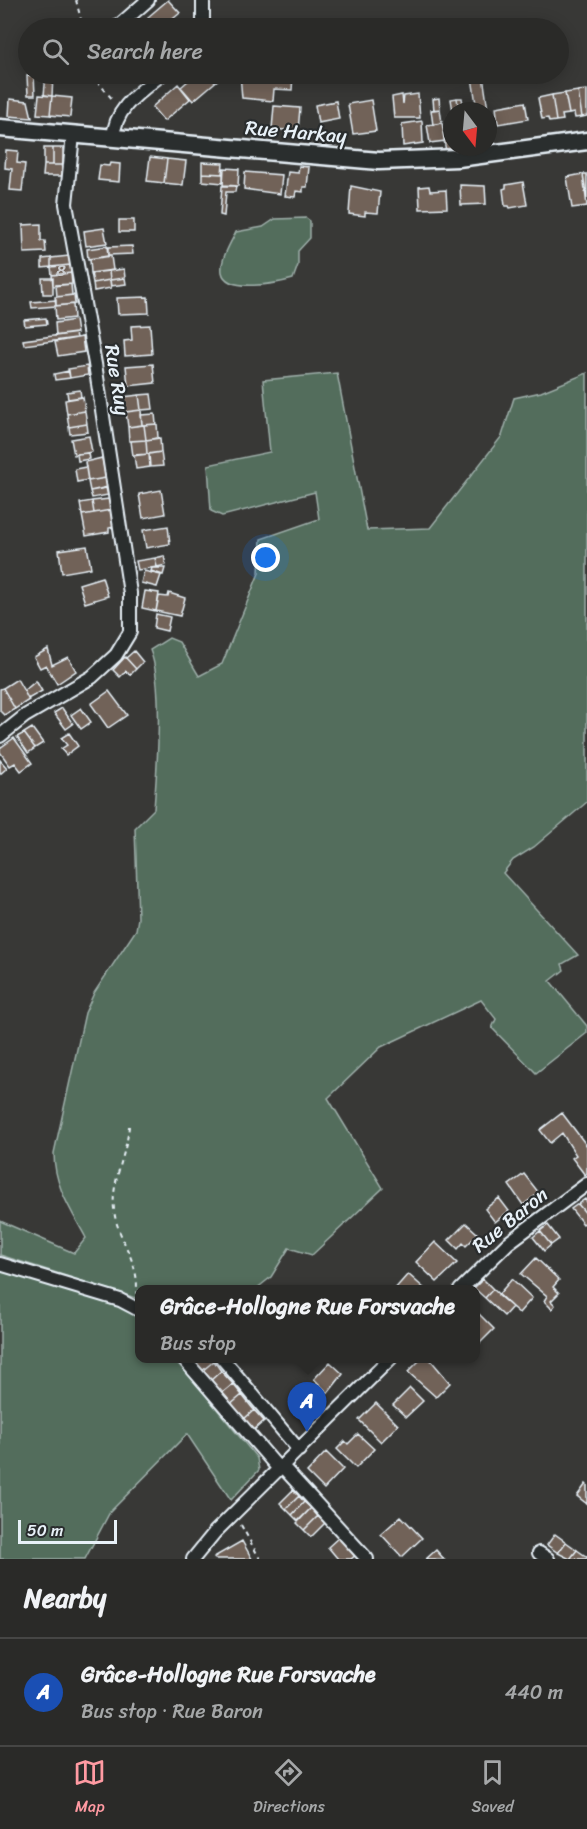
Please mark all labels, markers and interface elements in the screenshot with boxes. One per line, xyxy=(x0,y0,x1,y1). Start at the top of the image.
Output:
search box xyxy=(18,18,569,84)
text: Search here xyxy=(87,32,203,71)
icon: search xyxy=(39,35,72,68)
north arrow xyxy=(443,102,497,156)
street label: Rue Harkay xyxy=(244,110,349,154)
house number: 8 xyxy=(56,256,66,285)
street label: Rue Ruy xyxy=(94,342,140,419)
your location xyxy=(251,543,280,572)
street label: Rue Baron xyxy=(464,1178,556,1262)
popup xyxy=(135,1285,480,1363)
text: Grâce-Hollogne Rue Forsvache xyxy=(160,1287,455,1326)
text: Bus stop xyxy=(160,1326,236,1361)
pin: A xyxy=(288,1382,326,1432)
text: 50 m xyxy=(27,1516,63,1545)
scale bar xyxy=(18,1517,117,1544)
text: Nearby xyxy=(24,1575,106,1621)
text: Grâce-Hollogne Rue Forsvache xyxy=(81,1655,376,1694)
text: A xyxy=(37,1675,50,1710)
text: 440 m xyxy=(505,1675,563,1710)
text: Bus stop · Rue Baron xyxy=(81,1694,263,1729)
tab: Map xyxy=(73,1756,106,1821)
tab: Directions xyxy=(253,1756,325,1821)
tab: Saved xyxy=(471,1756,514,1821)

